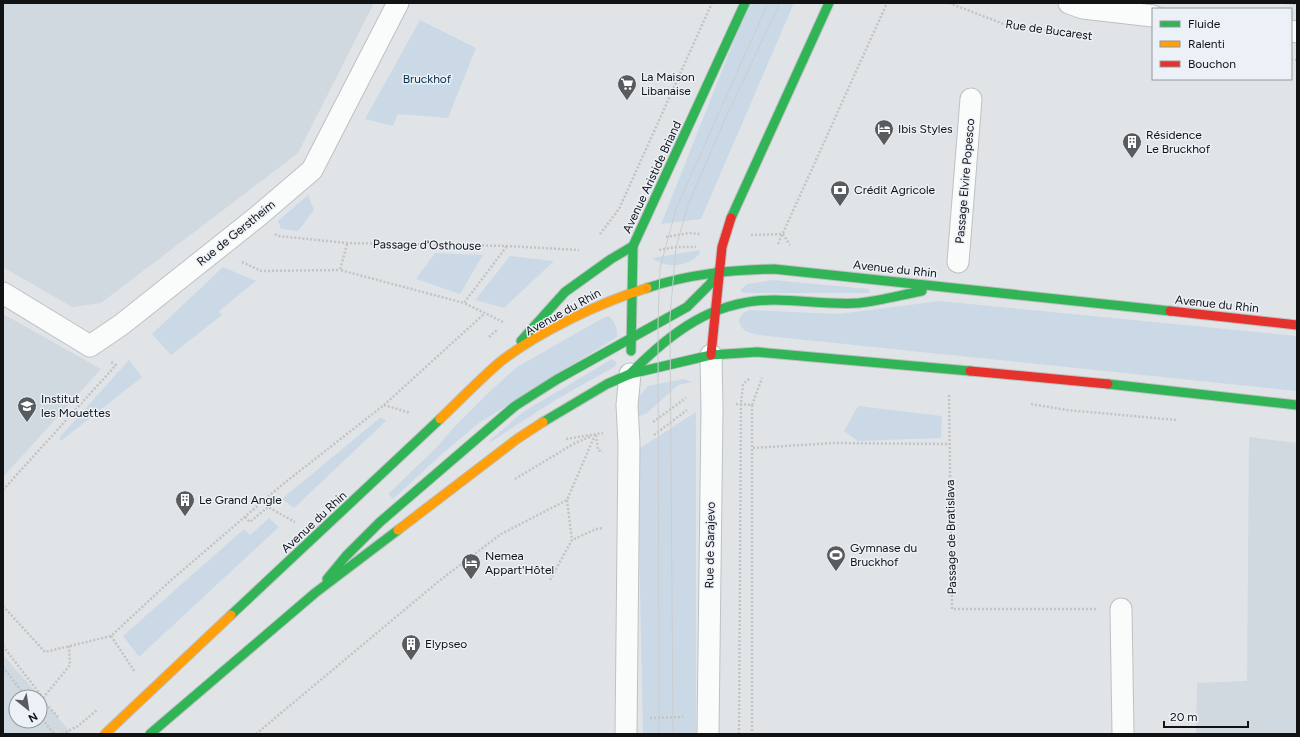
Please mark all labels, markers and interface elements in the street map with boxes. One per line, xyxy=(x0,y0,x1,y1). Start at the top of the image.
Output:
legend xyxy=(1152,8,1292,80)
street label: Rue de Bucarest xyxy=(1005,17,1094,43)
text: Fluide xyxy=(1188,17,1221,31)
text: Ralenti xyxy=(1188,37,1225,51)
text: Bouchon xyxy=(1188,57,1236,71)
place label: La Maison Libanaise xyxy=(641,70,695,98)
park label: Bruckhof xyxy=(403,72,452,86)
supermarket icon: La Maison Libanaise xyxy=(616,73,638,101)
hotel icon: Ibis Styles xyxy=(873,118,895,146)
street label: Passage Elvire Popesco xyxy=(953,118,977,244)
street label: Avenue Aristide Briand xyxy=(620,119,684,235)
place label: Ibis Styles xyxy=(898,122,953,136)
place label: Résidence Le Bruckhof xyxy=(1146,128,1211,156)
building icon: Résidence Le Bruckhof xyxy=(1121,131,1143,159)
bank icon: Crédit Agricole xyxy=(829,179,851,207)
place label: Crédit Agricole xyxy=(854,183,936,197)
street label: Rue de Gerstheim xyxy=(194,197,278,269)
street label: Passage d'Osthouse xyxy=(373,237,482,253)
street label: Avenue du Rhin xyxy=(853,258,938,280)
street label: Avenue du Rhin xyxy=(523,285,603,338)
street label: Avenue du Rhin xyxy=(1175,293,1260,315)
place label: Institut les Mouettes xyxy=(41,392,111,420)
school or university icon: Institut les Mouettes xyxy=(16,395,38,423)
street label: Passage de Bratislava xyxy=(943,480,959,594)
street label: Avenue du Rhin xyxy=(279,488,350,556)
building icon: Le Grand Angle xyxy=(174,489,196,517)
place label: Le Grand Angle xyxy=(199,493,282,507)
street label: Rue de Sarajevo xyxy=(702,502,718,588)
place label: Gymnase du Bruckhof xyxy=(850,541,917,569)
sports icon: Gymnase du Bruckhof xyxy=(825,544,847,572)
place label: Nemea Appart'Hôtel xyxy=(485,549,554,577)
hotel icon: Nemea Appart'Hôtel xyxy=(460,552,482,580)
building icon: Elypseo xyxy=(400,633,422,661)
place label: Elypseo xyxy=(425,637,467,651)
north arrow xyxy=(8,689,48,729)
scale bar xyxy=(1164,703,1248,729)
text: N xyxy=(26,709,40,725)
text: 20 m xyxy=(1170,710,1198,724)

